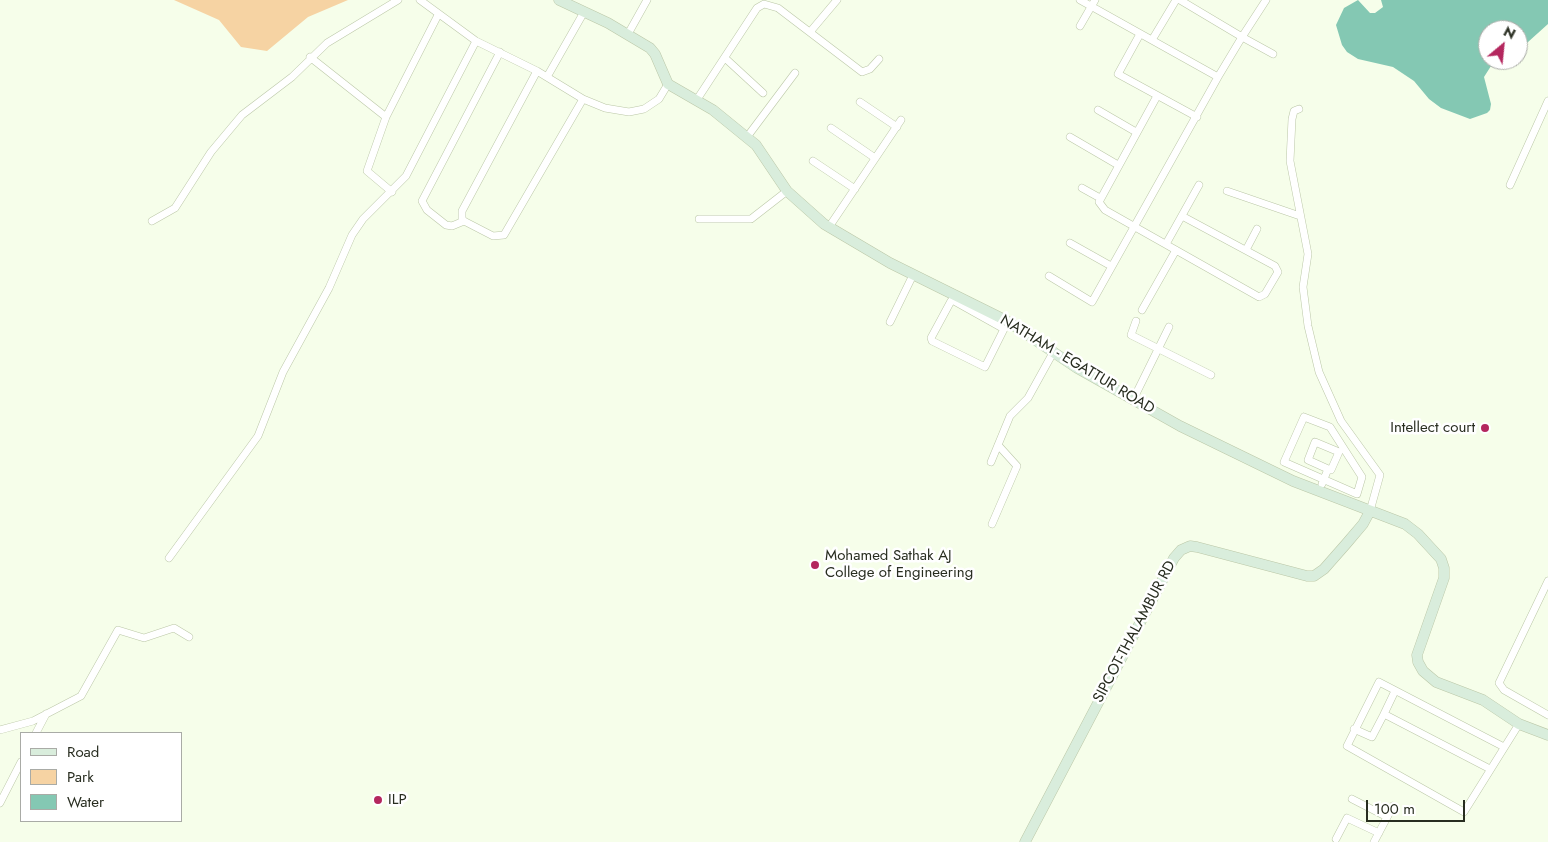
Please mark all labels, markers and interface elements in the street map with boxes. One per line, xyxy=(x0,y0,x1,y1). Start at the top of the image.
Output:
north arrow xyxy=(1478,20,1528,70)
text: N xyxy=(1500,21,1519,44)
street label: NATHAM - EGATTUR ROAD xyxy=(996,312,1158,418)
place label: Intellect court xyxy=(1390,419,1475,437)
marker: Intellect court xyxy=(1479,422,1491,434)
place label: Mohamed Sathak AJ College of Engineering xyxy=(825,547,973,582)
street label: SIPCOT-THALAMBUR RD xyxy=(1090,558,1180,706)
marker: Mohamed Sathak AJ College of Engineering xyxy=(809,559,821,571)
legend xyxy=(20,732,182,822)
text: Road xyxy=(67,741,99,763)
text: Park xyxy=(67,766,94,788)
scale bar xyxy=(1368,790,1467,822)
text: Water xyxy=(67,791,104,813)
place label: ILP xyxy=(388,791,407,809)
marker: ILP xyxy=(372,794,384,806)
text: 100 m xyxy=(1374,798,1415,820)

